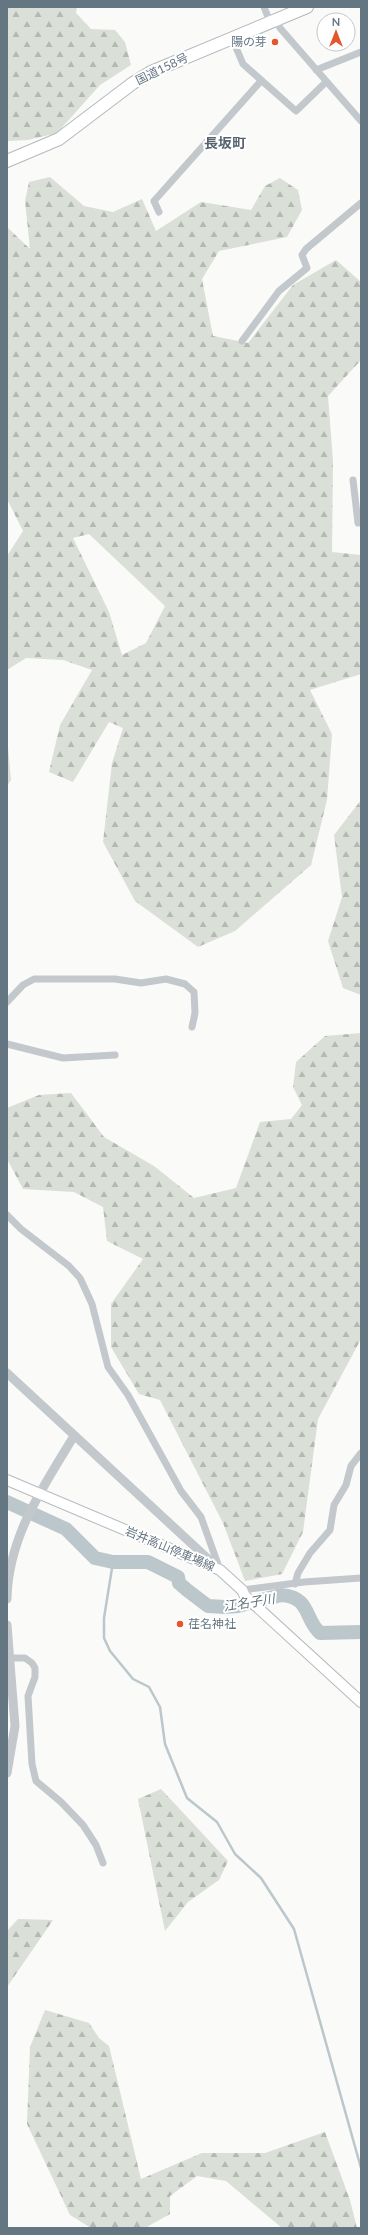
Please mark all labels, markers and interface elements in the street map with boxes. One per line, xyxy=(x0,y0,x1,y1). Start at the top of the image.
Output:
north arrow xyxy=(316,12,356,52)
text: N xyxy=(332,15,340,28)
place label: 陽の芽 xyxy=(231,34,267,49)
marker: 陽の芽 xyxy=(270,37,280,47)
street label: 国道158号 xyxy=(133,49,191,88)
district label: 長坂町 xyxy=(204,134,246,151)
street label: 岩井高山停車場線 xyxy=(123,1523,217,1574)
water label: 江名子川 xyxy=(222,1590,278,1614)
place label: 荏名神社 xyxy=(188,1616,236,1631)
marker: 荏名神社 xyxy=(175,1619,185,1629)

